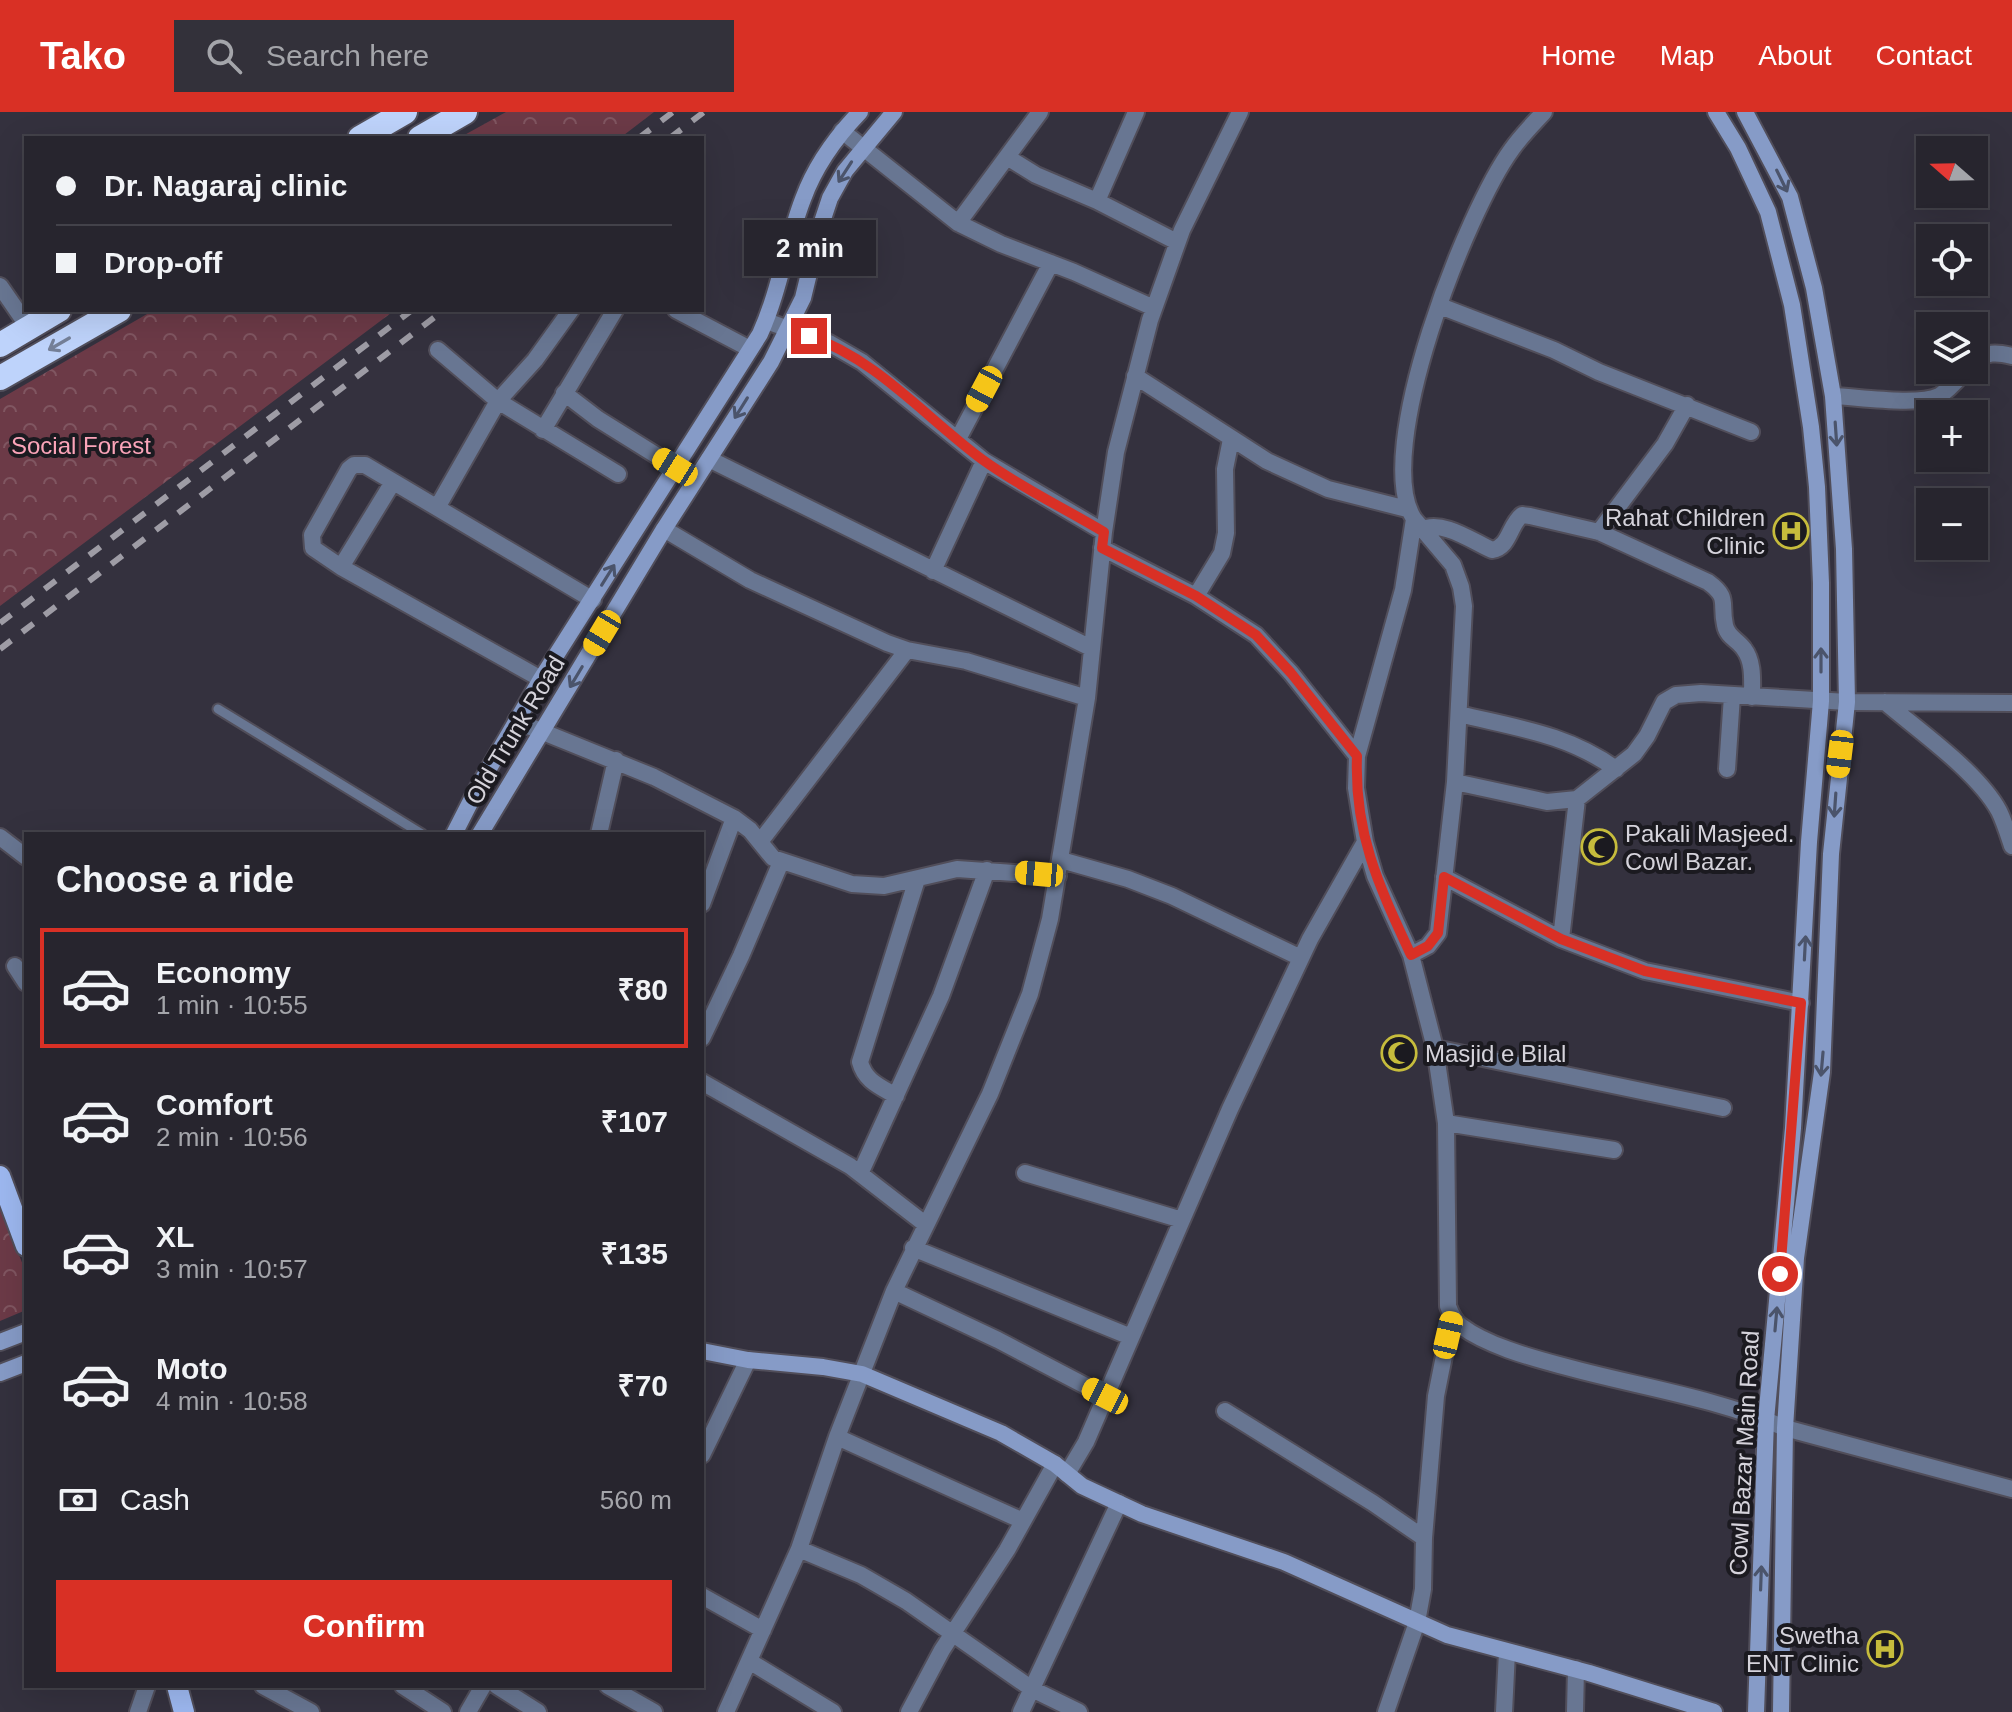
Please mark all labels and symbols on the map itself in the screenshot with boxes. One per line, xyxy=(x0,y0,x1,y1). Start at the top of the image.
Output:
north arrow xyxy=(1916,136,1988,208)
one-way arrow xyxy=(837,161,854,183)
one-way arrow xyxy=(1774,168,1790,192)
callout: 2 min xyxy=(743,220,875,276)
route end xyxy=(791,318,827,354)
one-way arrow xyxy=(48,337,72,352)
car xyxy=(962,362,1006,416)
one-way arrow xyxy=(732,396,748,419)
one-way arrow xyxy=(1829,420,1844,447)
park label: Social Forest xyxy=(11,432,151,459)
car xyxy=(648,444,702,490)
place label: Rahat Children Clinic xyxy=(1605,504,1765,559)
hospital icon: Rahat Children Clinic xyxy=(1772,512,1810,550)
one-way arrow xyxy=(601,564,617,587)
car xyxy=(579,606,625,660)
one-way arrow xyxy=(1813,647,1829,674)
street label: Old Trunk Road xyxy=(460,651,570,809)
one-way arrow xyxy=(568,665,584,688)
car xyxy=(1825,729,1855,779)
one-way arrow xyxy=(1827,791,1842,818)
place label: Pakali Masjeed. Cowl Bazar. xyxy=(1625,820,1794,875)
mosque icon: Pakali Masjeed. Cowl Bazar. xyxy=(1580,828,1618,866)
car xyxy=(1014,860,1064,888)
one-way arrow xyxy=(1797,935,1812,962)
mosque icon: Masjid e Bilal xyxy=(1380,1034,1418,1072)
place label: Masjid e Bilal xyxy=(1425,1040,1566,1067)
one-way arrow xyxy=(1814,1050,1829,1077)
route start xyxy=(1762,1256,1798,1292)
one-way arrow xyxy=(1768,1306,1783,1333)
car xyxy=(1431,1309,1465,1361)
street label: Cowl Bazar Main Road xyxy=(1724,1330,1764,1576)
car xyxy=(1078,1374,1132,1418)
one-way arrow xyxy=(1753,1565,1768,1592)
place label: Swetha ENT Clinic xyxy=(1746,1622,1860,1677)
hospital icon: Swetha ENT Clinic xyxy=(1866,1630,1904,1668)

